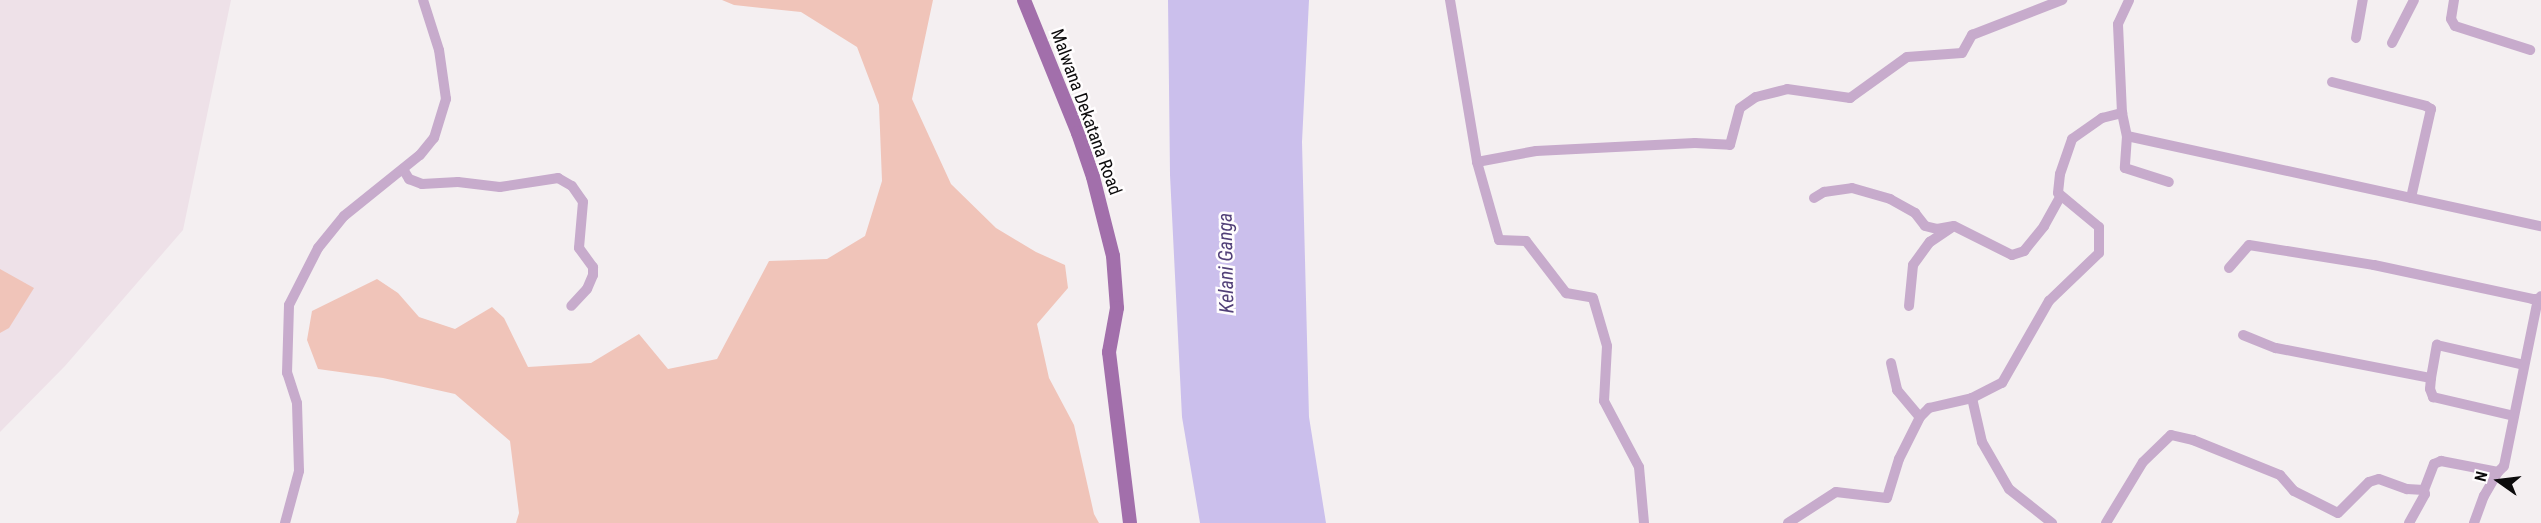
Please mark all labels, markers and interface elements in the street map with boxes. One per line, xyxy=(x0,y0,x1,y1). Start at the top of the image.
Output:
street label: Malwana Dekatana Road xyxy=(1046,26,1126,198)
water label: Kelani Ganga xyxy=(1213,213,1239,313)
north arrow xyxy=(2469,451,2529,511)
text: N xyxy=(2471,469,2491,484)

